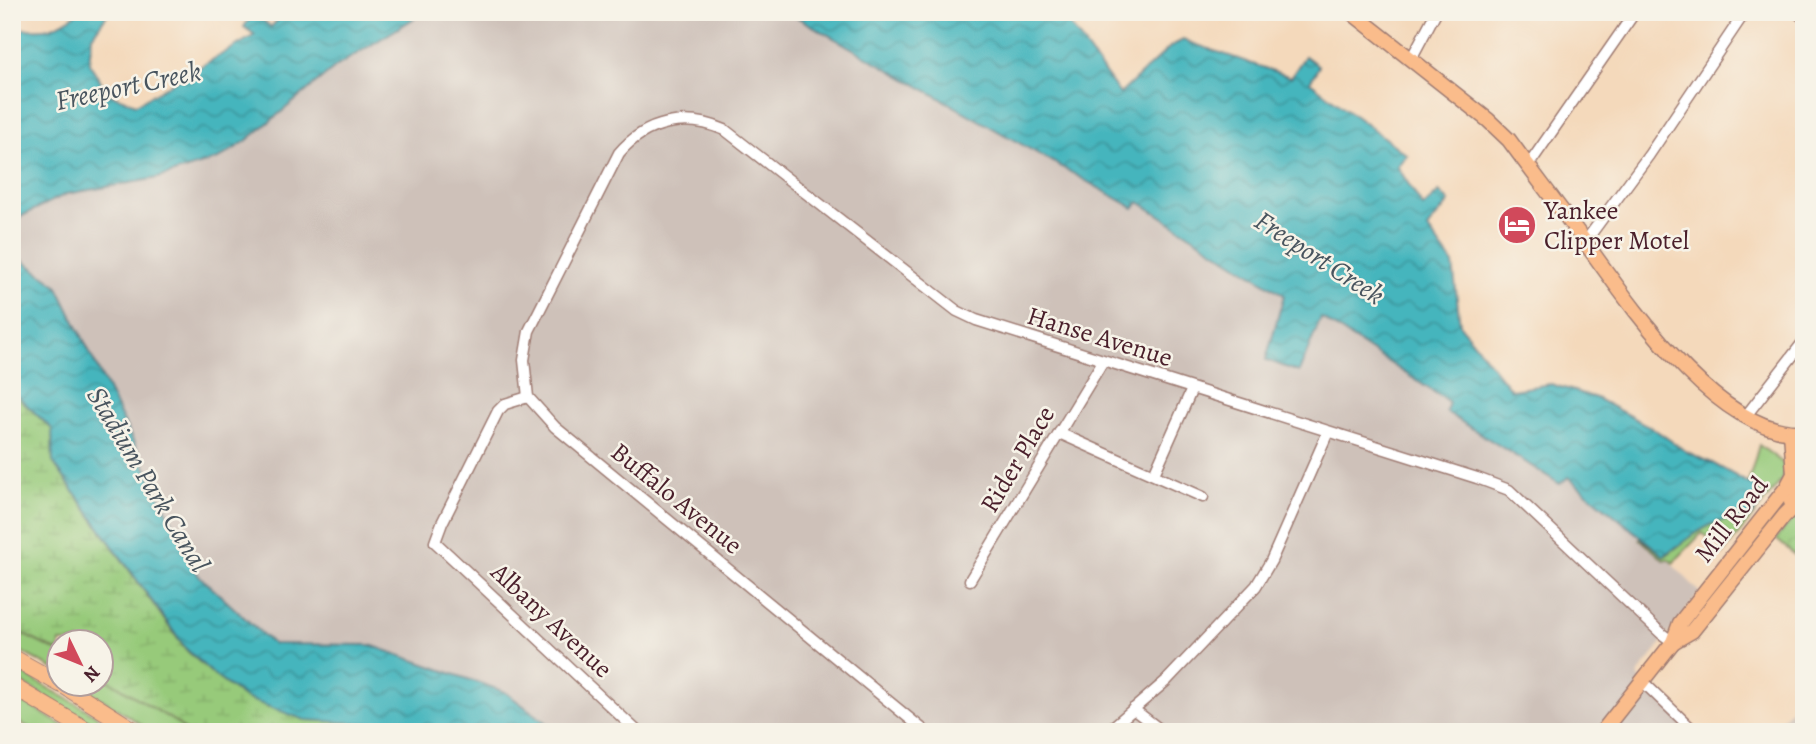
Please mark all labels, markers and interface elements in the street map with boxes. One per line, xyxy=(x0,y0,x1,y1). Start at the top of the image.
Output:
water label: Freeport Creek xyxy=(52,52,204,120)
place label: Yankee Clipper Motel xyxy=(1543,193,1689,258)
water label: Freeport Creek xyxy=(1247,202,1392,314)
hotel icon: Yankee Clipper Motel xyxy=(1496,204,1538,246)
street label: Hanse Avenue xyxy=(1023,298,1177,375)
water label: Stadium Park Canal xyxy=(78,380,219,580)
street label: Rider Place xyxy=(972,399,1063,519)
street label: Buffalo Avenue xyxy=(604,435,750,562)
street label: Mill Road xyxy=(1686,469,1776,570)
street label: Albany Avenue xyxy=(483,554,620,686)
north arrow xyxy=(46,628,116,698)
text: N xyxy=(77,660,106,688)

